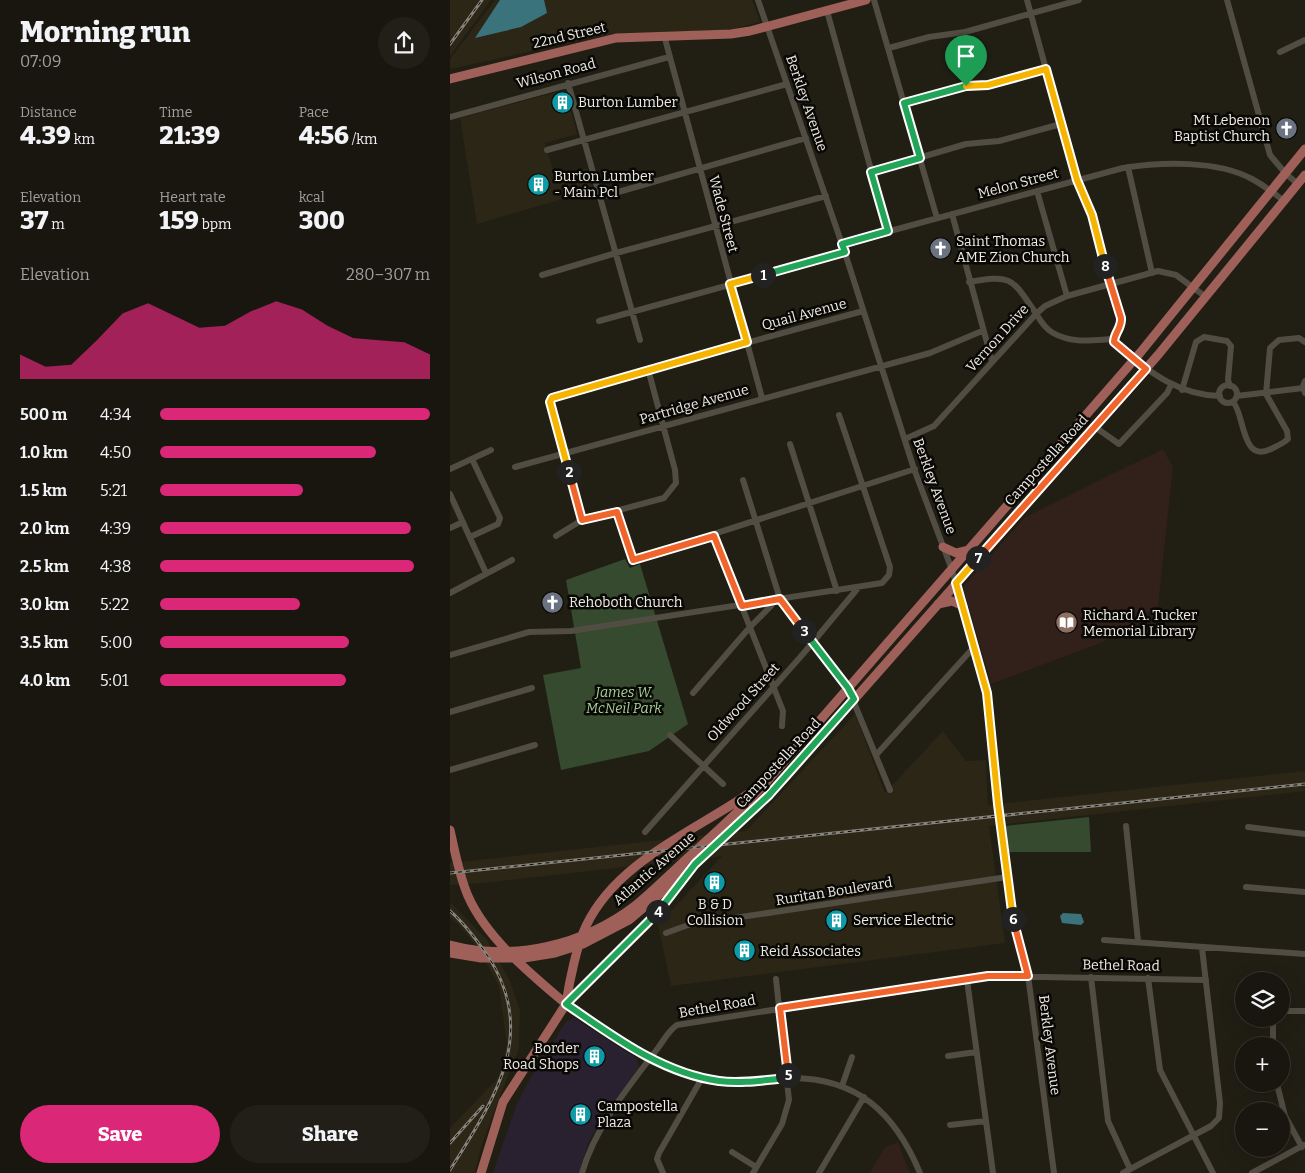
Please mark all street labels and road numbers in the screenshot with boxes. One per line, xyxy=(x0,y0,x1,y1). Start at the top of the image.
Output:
street label: 22nd Street xyxy=(531,19,607,52)
street label: Berkley Avenue xyxy=(782,53,831,154)
street label: Wilson Road xyxy=(515,55,598,92)
street label: Melon Street xyxy=(976,165,1060,202)
street label: Wade Street xyxy=(705,174,742,255)
street label: Quail Avenue xyxy=(760,295,848,334)
street label: Vernon Drive xyxy=(962,301,1032,376)
street label: Partridge Avenue xyxy=(638,381,751,428)
street label: Campostella Road xyxy=(1001,411,1092,509)
street label: Berkley Avenue xyxy=(909,436,960,537)
street label: Oldwood Street xyxy=(704,659,783,745)
street label: Campostella Road xyxy=(732,715,824,812)
street label: Atlantic Avenue xyxy=(610,828,699,909)
street label: Ruritan Boulevard xyxy=(774,874,894,909)
street label: Bethel Road xyxy=(1082,956,1160,975)
street label: Bethel Road xyxy=(677,991,757,1022)
street label: Berkley Avenue xyxy=(1035,994,1064,1096)

